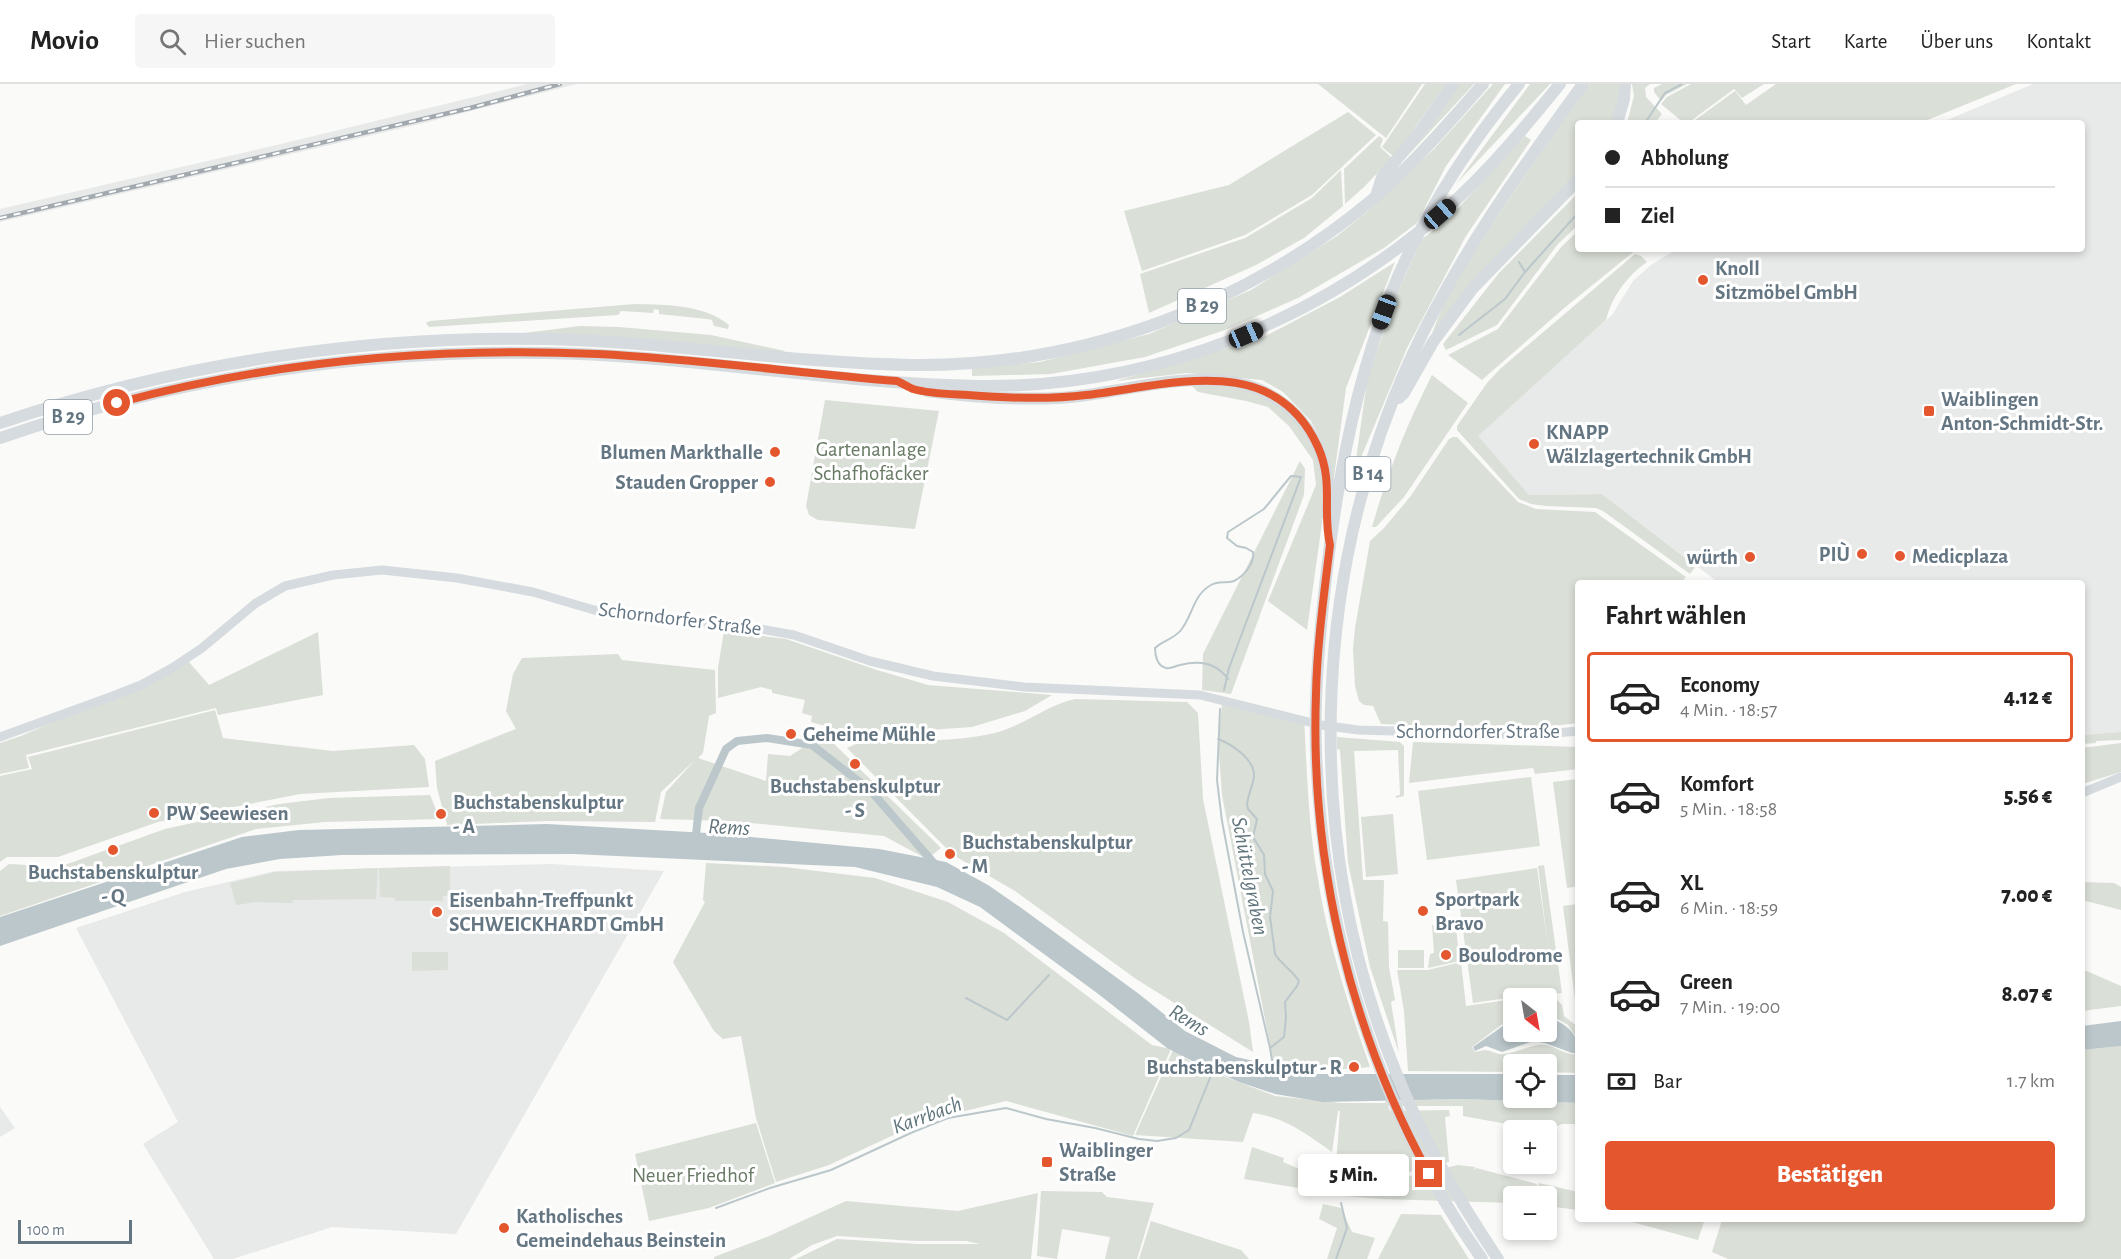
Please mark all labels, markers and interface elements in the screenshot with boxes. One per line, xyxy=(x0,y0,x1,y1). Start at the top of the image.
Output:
search box xyxy=(135,14,555,68)
icon: search xyxy=(156,25,189,58)
text: Movio xyxy=(30,27,99,55)
text: Hier suchen xyxy=(204,30,306,52)
text: Start xyxy=(1771,31,1811,52)
text: Karte xyxy=(1844,31,1887,52)
text: Über uns xyxy=(1920,31,1993,52)
text: Kontakt xyxy=(2026,31,2091,52)
text: Abholung xyxy=(1641,147,1728,169)
car xyxy=(1421,195,1459,233)
text: Ziel xyxy=(1641,205,1675,227)
place label: Knoll Sitzmöbel GmbH xyxy=(1715,258,1858,303)
marker: Knoll Sitzmöbel GmbH xyxy=(1696,273,1710,287)
road number: B 29 xyxy=(1178,289,1226,323)
car xyxy=(1369,292,1399,332)
car xyxy=(1226,319,1266,351)
route start xyxy=(103,389,130,416)
place label: Waiblingen Anton-Schmidt-Str. xyxy=(1941,389,2103,434)
road number: B 29 xyxy=(44,400,92,434)
marker: Waiblingen Anton-Schmidt-Str. xyxy=(1922,404,1936,418)
place label: KNAPP Wälzlagertechnik GmbH xyxy=(1546,422,1752,467)
marker: KNAPP Wälzlagertechnik GmbH xyxy=(1527,437,1541,451)
park label: Gartenanlage Schafhofäcker xyxy=(813,439,929,484)
place label: Blumen Markthalle xyxy=(600,442,763,463)
marker: Blumen Markthalle xyxy=(768,445,782,459)
road number: B 14 xyxy=(1346,457,1390,491)
place label: Stauden Gropper xyxy=(615,472,759,493)
marker: Stauden Gropper xyxy=(763,475,777,489)
place label: PIÙ xyxy=(1819,541,1850,565)
place label: Medicplaza xyxy=(1912,546,2008,567)
place label: würth xyxy=(1687,547,1738,568)
marker: PIÙ xyxy=(1855,547,1869,561)
marker: Medicplaza xyxy=(1893,549,1907,563)
marker: würth xyxy=(1743,550,1757,564)
street label: Schorndorfer Straße xyxy=(597,599,763,639)
text: Fahrt wählen xyxy=(1605,602,1747,629)
icon: car xyxy=(1608,670,1662,724)
text: Economy xyxy=(1680,674,1760,696)
text: 4.12 € xyxy=(2004,686,2052,708)
text: 4 Min. · 18:57 xyxy=(1680,700,1777,720)
street label: Schorndorfer Straße xyxy=(1396,721,1560,742)
place label: Geheime Mühle xyxy=(803,724,936,745)
marker: Geheime Mühle xyxy=(784,727,798,741)
marker: Buchstabenskulptur - S xyxy=(848,757,862,771)
icon: car xyxy=(1608,769,1662,823)
text: Komfort xyxy=(1680,773,1754,795)
place label: Buchstabenskulptur - S xyxy=(770,776,941,821)
text: 5.56 € xyxy=(2004,785,2052,807)
place label: Buchstabenskulptur - A xyxy=(453,792,624,837)
text: 5 Min. · 18:58 xyxy=(1680,799,1777,819)
place label: PW Seewiesen xyxy=(166,803,289,824)
marker: PW Seewiesen xyxy=(147,806,161,820)
marker: Buchstabenskulptur - A xyxy=(434,807,448,821)
water label: Rems xyxy=(707,815,751,839)
water label: Schüttelgraben xyxy=(1228,815,1272,937)
place label: Buchstabenskulptur - M xyxy=(962,832,1133,877)
marker: Buchstabenskulptur - Q xyxy=(106,843,120,857)
marker: Buchstabenskulptur - M xyxy=(943,847,957,861)
place label: Buchstabenskulptur - Q xyxy=(28,862,199,908)
icon: car xyxy=(1608,868,1662,922)
text: XL xyxy=(1680,872,1703,894)
text: 7.00 € xyxy=(2001,884,2052,906)
place label: Sportpark Bravo xyxy=(1435,889,1520,934)
place label: Eisenbahn-Treffpunkt SCHWEICKHARDT GmbH xyxy=(449,890,664,935)
text: 6 Min. · 18:59 xyxy=(1680,898,1778,918)
marker: Sportpark Bravo xyxy=(1416,904,1430,918)
marker: Eisenbahn-Treffpunkt SCHWEICKHARDT GmbH xyxy=(430,905,444,919)
place label: Boulodrome xyxy=(1458,945,1563,966)
marker: Boulodrome xyxy=(1439,948,1453,962)
icon: car xyxy=(1608,967,1662,1021)
text: Green xyxy=(1680,971,1733,993)
text: 8.07 € xyxy=(2002,983,2052,1005)
north arrow xyxy=(1503,988,1557,1042)
map controls xyxy=(1503,988,1557,1240)
text: 7 Min. · 19:00 xyxy=(1680,997,1780,1017)
water label: Rems xyxy=(1165,1000,1213,1040)
button: locate xyxy=(1503,1054,1557,1108)
place label: Buchstabenskulptur - R xyxy=(1146,1057,1342,1078)
marker: Buchstabenskulptur - R xyxy=(1347,1060,1361,1074)
icon: cash xyxy=(1605,1065,1638,1098)
text: Bar xyxy=(1653,1070,1682,1092)
text: 1.7 km xyxy=(2007,1071,2055,1091)
water label: Karrbach xyxy=(889,1092,965,1138)
button: + xyxy=(1503,1120,1557,1174)
place label: Waiblinger Straße xyxy=(1059,1140,1154,1185)
button: Bestätigen xyxy=(1605,1141,2055,1210)
callout: 5 Min. xyxy=(1297,1153,1408,1195)
marker: Waiblinger Straße xyxy=(1040,1155,1054,1169)
route end xyxy=(1415,1160,1442,1187)
park label: Neuer Friedhof xyxy=(632,1165,756,1186)
text: 5 Min. xyxy=(1329,1165,1378,1185)
button: − xyxy=(1503,1186,1557,1240)
place label: Katholisches Gemeindehaus Beinstein xyxy=(516,1206,726,1251)
scale bar xyxy=(18,1217,132,1244)
marker: Katholisches Gemeindehaus Beinstein xyxy=(497,1221,511,1235)
text: 100 m xyxy=(27,1222,65,1238)

